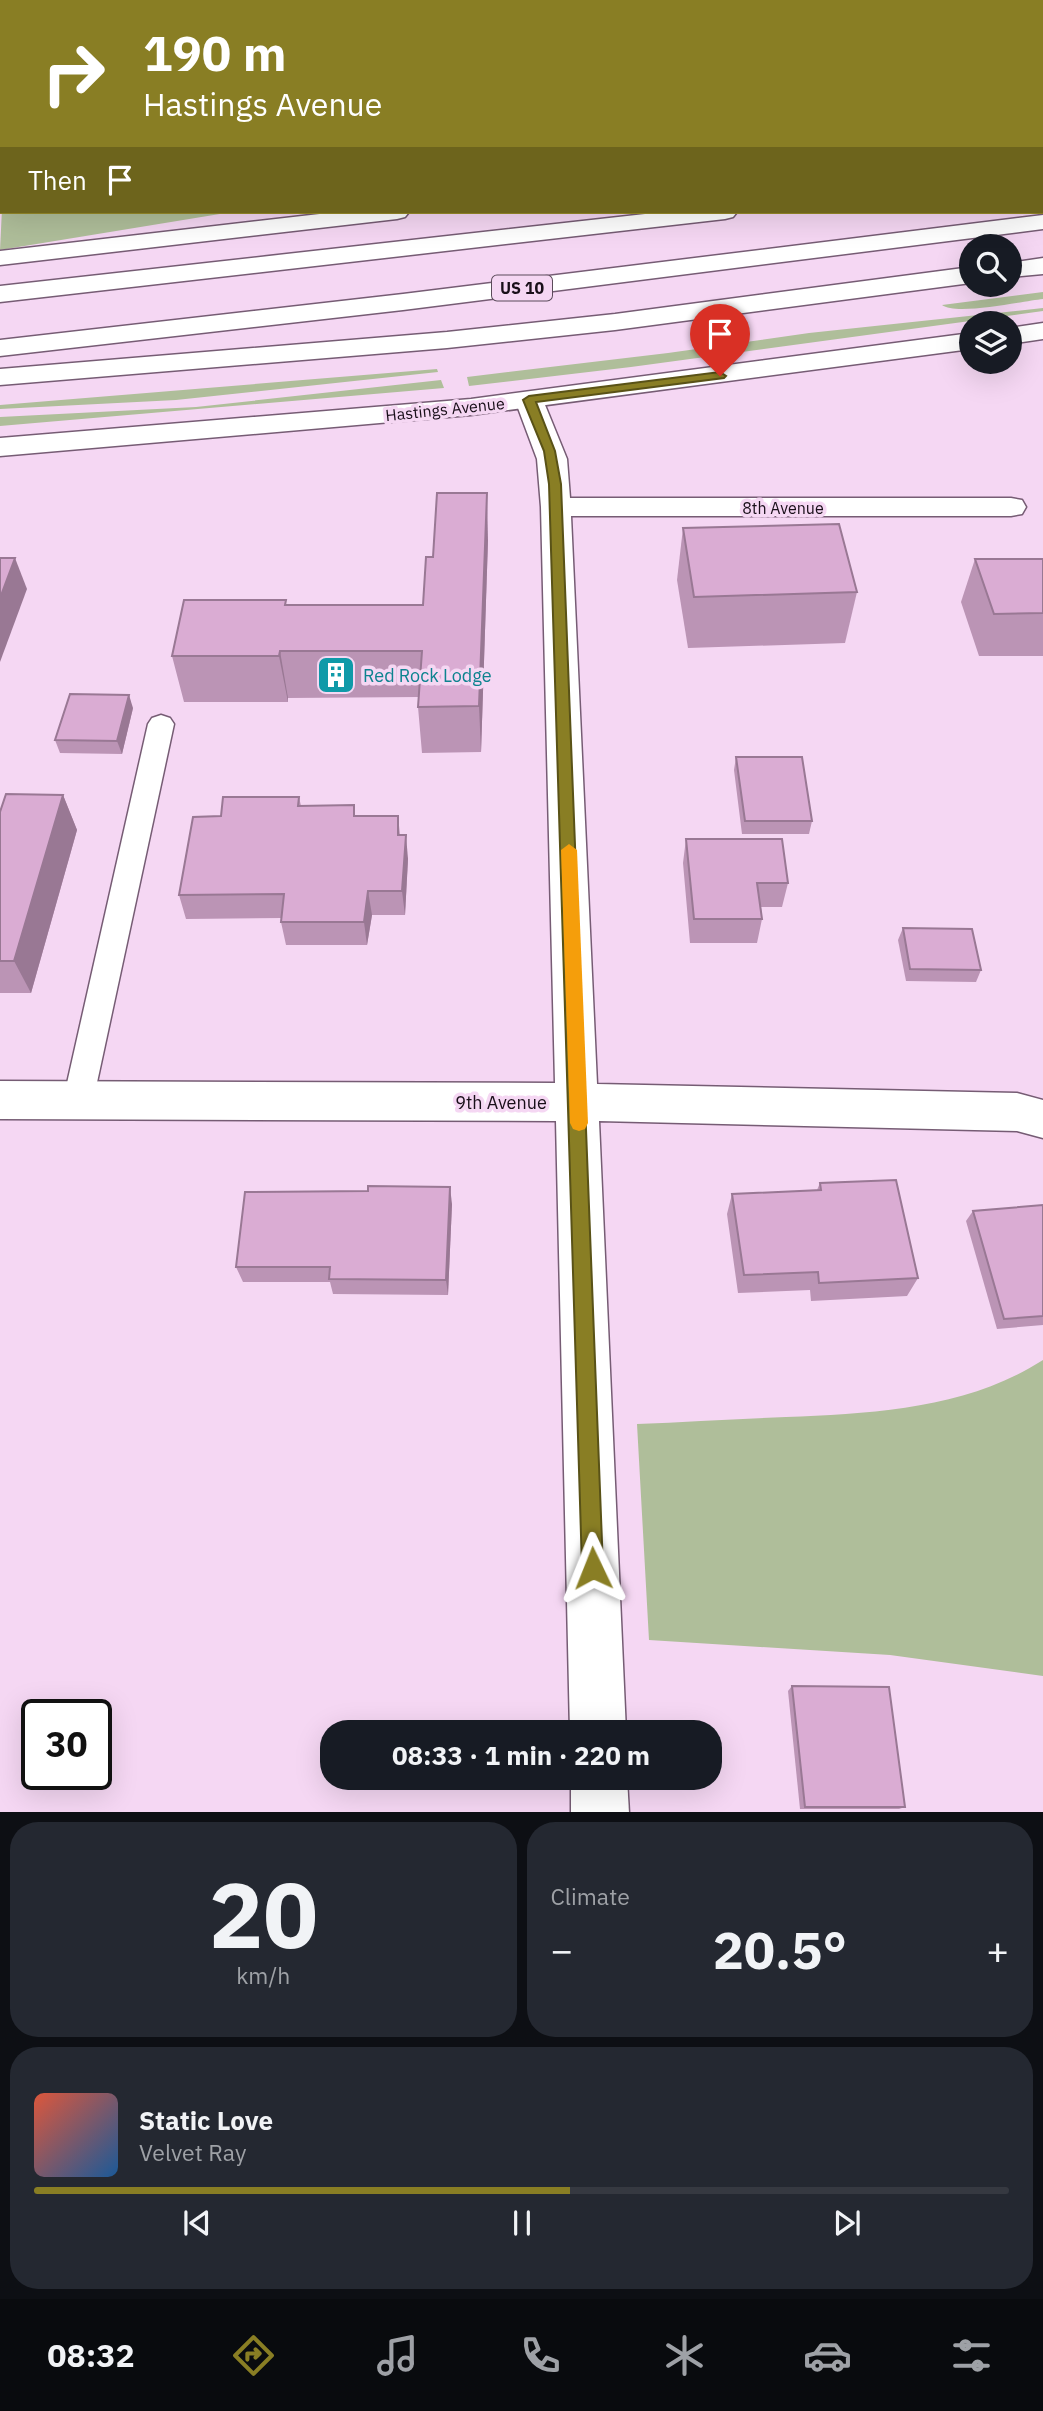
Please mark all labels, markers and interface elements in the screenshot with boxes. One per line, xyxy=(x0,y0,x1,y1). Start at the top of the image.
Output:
text: 190 m xyxy=(143,21,287,84)
icon: right xyxy=(28,28,119,119)
text: Hastings Avenue xyxy=(143,83,382,125)
icon: arrive xyxy=(101,161,139,199)
text: Then xyxy=(28,163,87,197)
map controls xyxy=(959,234,1022,374)
button: search xyxy=(959,234,1022,297)
road number: US 10 xyxy=(492,276,552,300)
pin xyxy=(690,304,750,376)
button: layers xyxy=(959,311,1022,374)
icon: arrive xyxy=(701,315,739,353)
street label: Hastings Avenue xyxy=(384,393,506,425)
street label: 8th Avenue xyxy=(742,498,824,518)
building icon: Red Rock Lodge xyxy=(315,654,357,696)
place label: Red Rock Lodge xyxy=(363,664,492,687)
street label: 9th Avenue xyxy=(455,1091,547,1114)
position arrow xyxy=(556,1531,630,1605)
speed limit sign: 30 xyxy=(21,1699,112,1790)
text: 08:33 · 1 min · 220 m xyxy=(392,1738,650,1772)
text: 20 xyxy=(209,1855,318,1973)
text: Climate xyxy=(551,1881,630,1911)
text: 20.5° xyxy=(713,1916,847,1983)
text: − xyxy=(551,1925,573,1974)
text: + xyxy=(986,1925,1009,1974)
text: km/h xyxy=(236,1960,290,1990)
text: Static Love xyxy=(139,2103,273,2137)
text: Velvet Ray xyxy=(139,2137,246,2167)
icon: previous xyxy=(178,2204,216,2242)
icon: pause xyxy=(503,2204,541,2242)
icon: next xyxy=(828,2204,866,2242)
icon: directions xyxy=(229,2331,278,2380)
icon: music xyxy=(373,2331,422,2380)
icon: phone xyxy=(516,2331,565,2380)
icon: climate xyxy=(660,2331,709,2380)
icon: car xyxy=(803,2331,852,2380)
icon: filters xyxy=(947,2331,996,2380)
text: 08:32 xyxy=(47,2334,135,2376)

